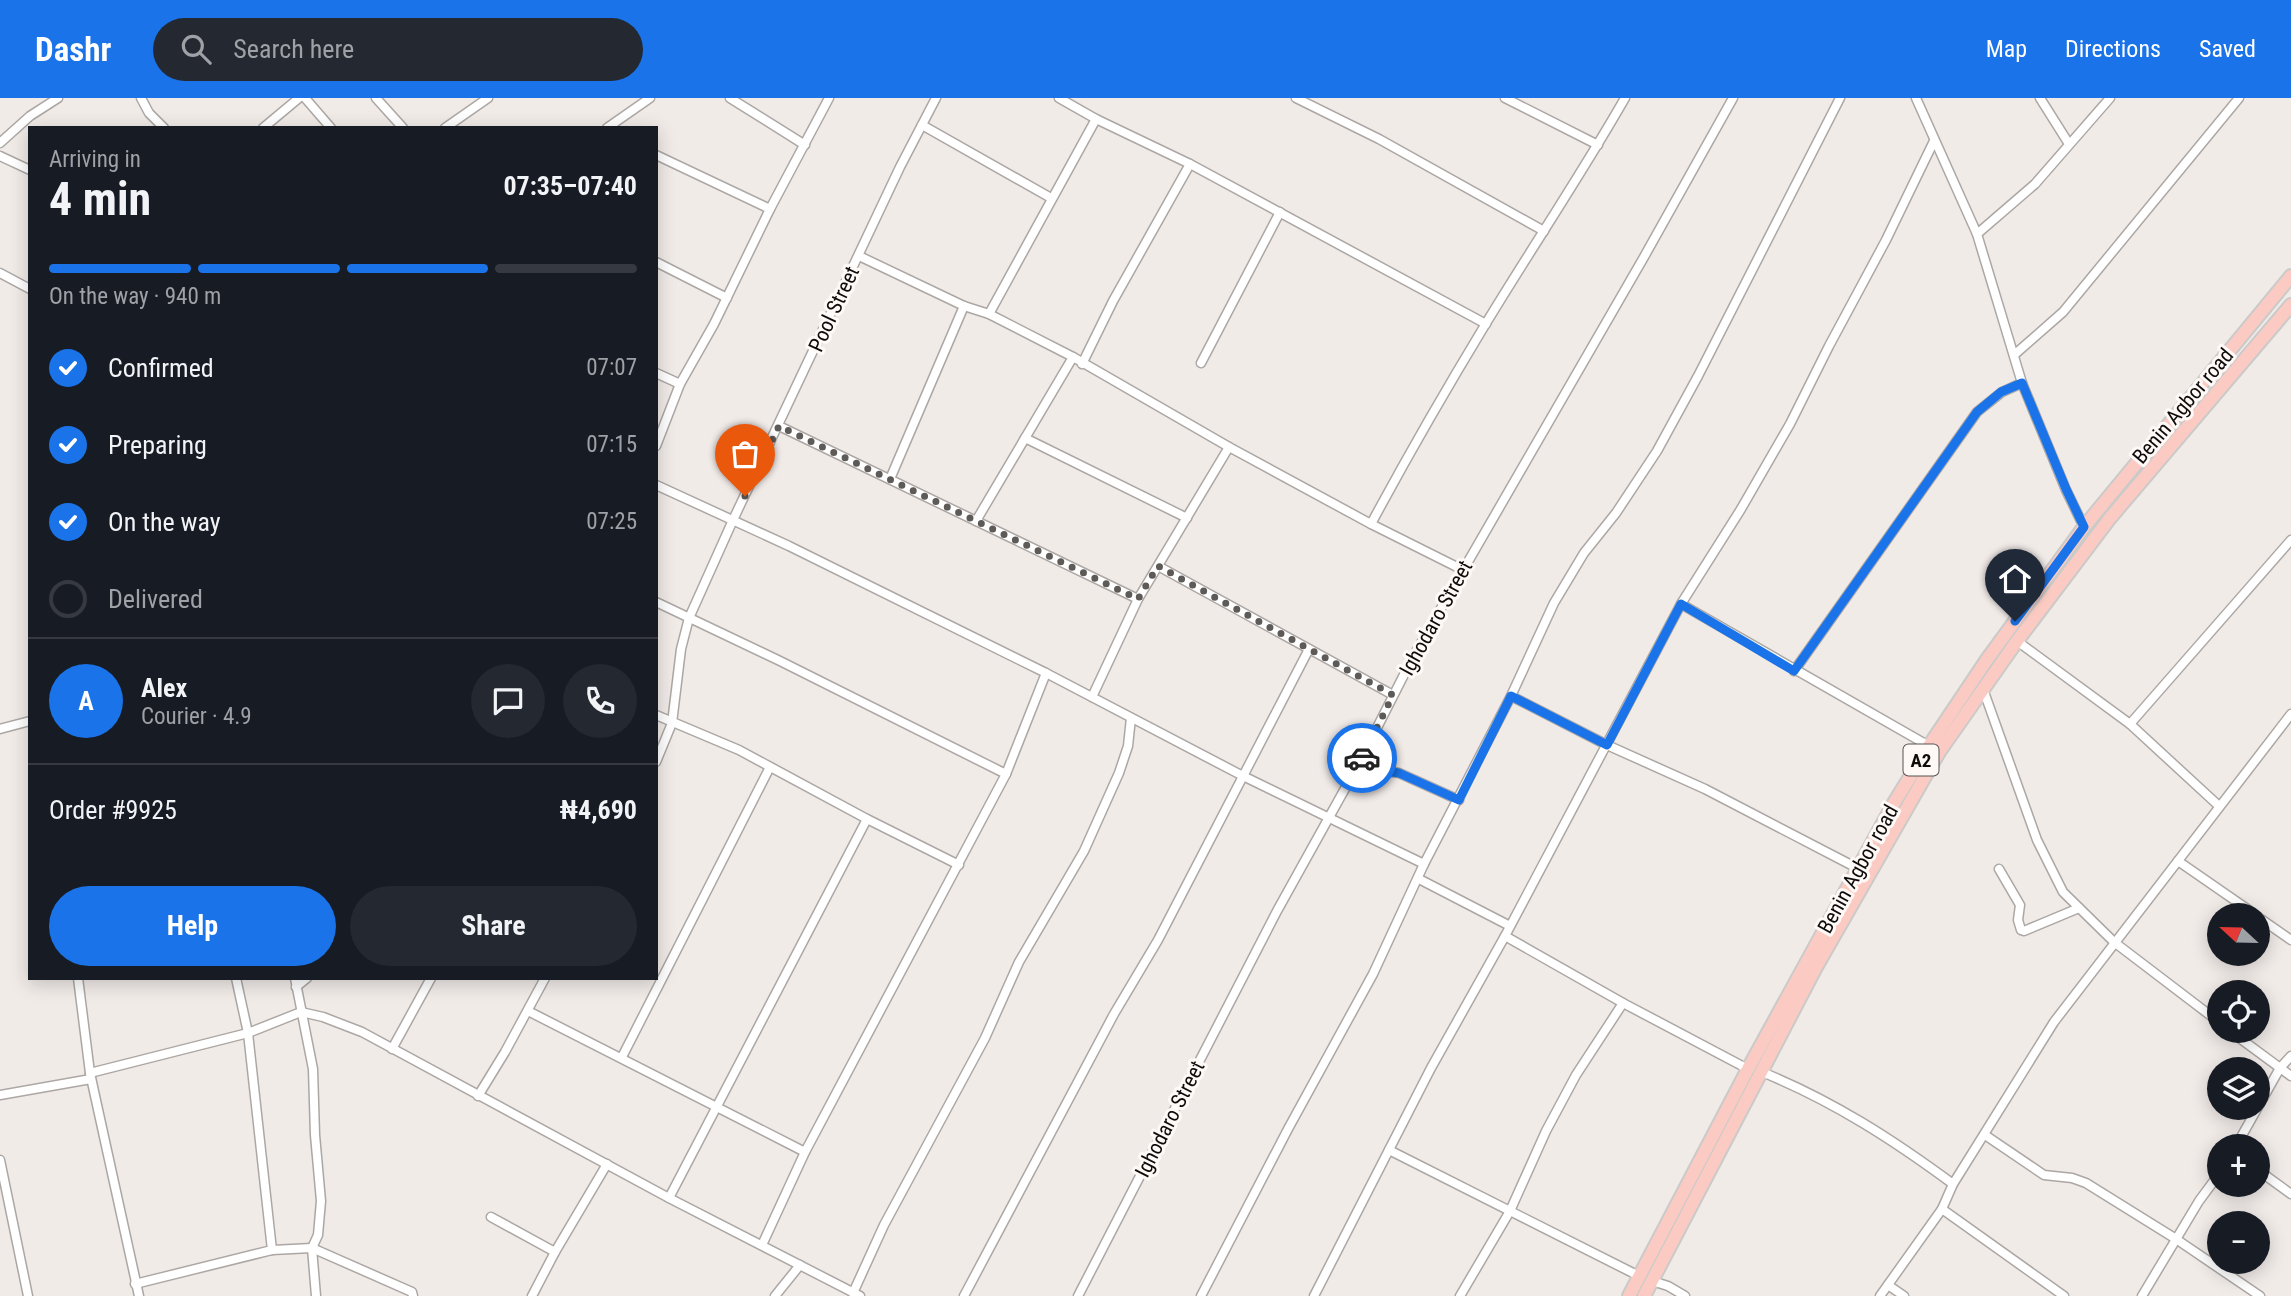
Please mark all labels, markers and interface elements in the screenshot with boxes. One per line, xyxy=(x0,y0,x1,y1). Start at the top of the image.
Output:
search box xyxy=(153,18,643,81)
text: Dashr xyxy=(35,30,111,69)
icon: search xyxy=(177,30,215,68)
text: Search here xyxy=(233,34,354,64)
text: Map xyxy=(1986,35,2027,63)
text: Directions xyxy=(2065,35,2161,63)
text: Saved xyxy=(2199,35,2256,63)
text: Arriving in xyxy=(49,146,141,173)
text: 07:35–07:40 xyxy=(503,171,637,201)
text: 4 min xyxy=(49,172,151,226)
street label: Pool Street xyxy=(804,262,864,356)
text: On the way · 940 m xyxy=(49,283,221,310)
street label: Benin Agbor road xyxy=(2128,343,2238,469)
icon: check xyxy=(49,349,87,387)
text: Confirmed xyxy=(108,353,214,383)
text: 07:07 xyxy=(586,354,637,381)
pin xyxy=(715,424,775,496)
icon: check xyxy=(49,426,87,464)
text: Preparing xyxy=(108,430,207,460)
text: 07:15 xyxy=(586,431,637,458)
icon: bag xyxy=(726,435,764,473)
icon: check xyxy=(49,503,87,541)
text: On the way xyxy=(108,507,221,537)
text: 07:25 xyxy=(586,508,637,535)
pin xyxy=(1985,549,2045,621)
street label: Ighodaro Street xyxy=(1395,556,1477,680)
icon: home xyxy=(1996,560,2034,598)
text: Delivered xyxy=(108,584,203,614)
button: chat xyxy=(471,664,545,738)
button: phone xyxy=(563,664,637,738)
text: Alex xyxy=(141,673,187,703)
text: A xyxy=(78,686,94,716)
text: Courier · 4.9 xyxy=(141,703,252,730)
courier xyxy=(1327,723,1397,793)
icon: car xyxy=(1343,739,1381,777)
road number: A2 xyxy=(1904,744,1938,776)
text: Order #9925 xyxy=(49,795,177,825)
text: ₦4,690 xyxy=(560,795,637,825)
street label: Benin Agbor road xyxy=(1813,801,1903,937)
button: Help xyxy=(49,886,336,966)
button: Share xyxy=(350,886,637,966)
north arrow xyxy=(2207,903,2270,966)
map controls xyxy=(2207,903,2270,1274)
button: locate xyxy=(2207,980,2270,1043)
street label: Ighodaro Street xyxy=(1130,1057,1210,1181)
button: layers xyxy=(2207,1057,2270,1120)
button: + xyxy=(2207,1134,2270,1197)
button: − xyxy=(2207,1211,2270,1274)

